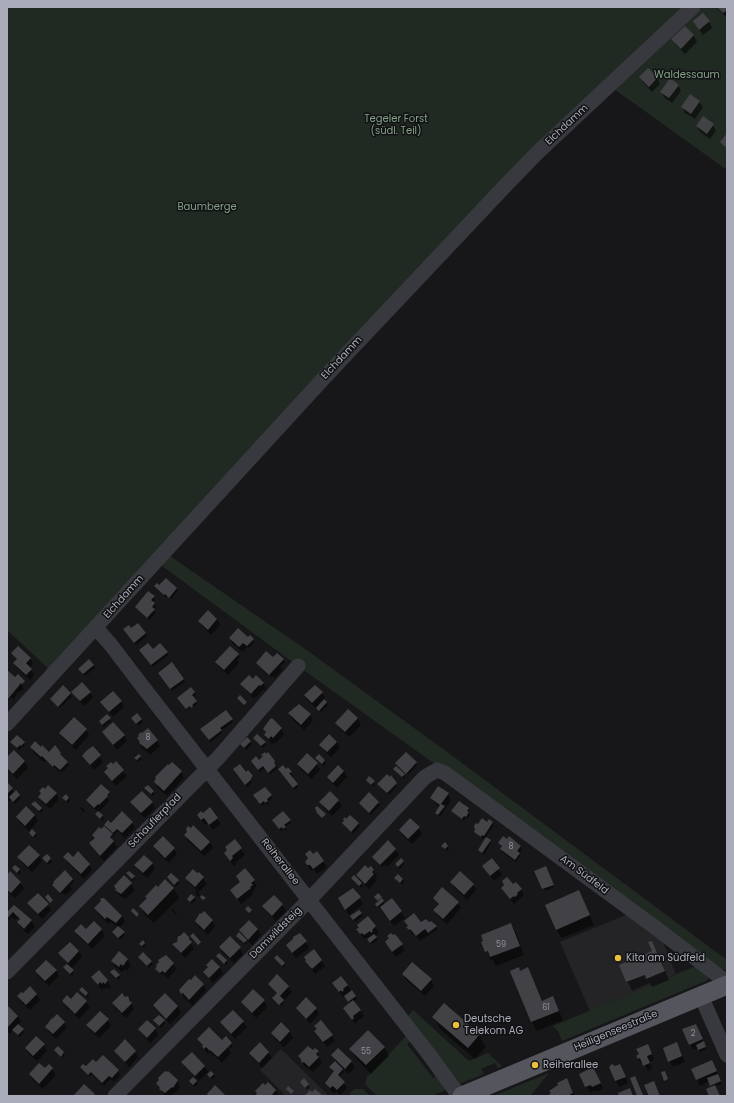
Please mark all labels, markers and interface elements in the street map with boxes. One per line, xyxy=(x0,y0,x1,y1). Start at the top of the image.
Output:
park label: Waldessaum xyxy=(654,69,720,81)
street label: Elchdamm xyxy=(543,102,591,148)
park label: Tegeler Forst (südl. Teil) xyxy=(364,113,428,136)
park label: Baumberge xyxy=(177,201,237,213)
street label: Elchdamm xyxy=(319,334,365,382)
street label: Elchdamm xyxy=(101,573,147,621)
house number: 8 xyxy=(145,733,151,743)
street label: Schauflerpfad xyxy=(126,791,184,851)
street label: Reiherallee xyxy=(258,837,302,887)
house number: 8 xyxy=(508,842,514,852)
street label: Am Südfeld xyxy=(557,853,611,897)
street label: Damwildsteig xyxy=(248,905,304,961)
house number: 59 xyxy=(496,940,506,950)
place label: Kita am Südfeld xyxy=(626,952,705,964)
marker: Kita am Südfeld xyxy=(613,953,623,963)
house number: 61 xyxy=(542,1003,550,1013)
street label: Heiligenseestraße xyxy=(572,1008,660,1054)
place label: Deutsche Telekom AG xyxy=(464,1013,523,1036)
marker: Deutsche Telekom AG xyxy=(451,1020,461,1030)
house number: 2 xyxy=(691,1029,695,1039)
house number: 55 xyxy=(361,1047,371,1057)
place label: Reiherallee xyxy=(543,1059,598,1071)
marker: Reiherallee xyxy=(530,1060,540,1070)

